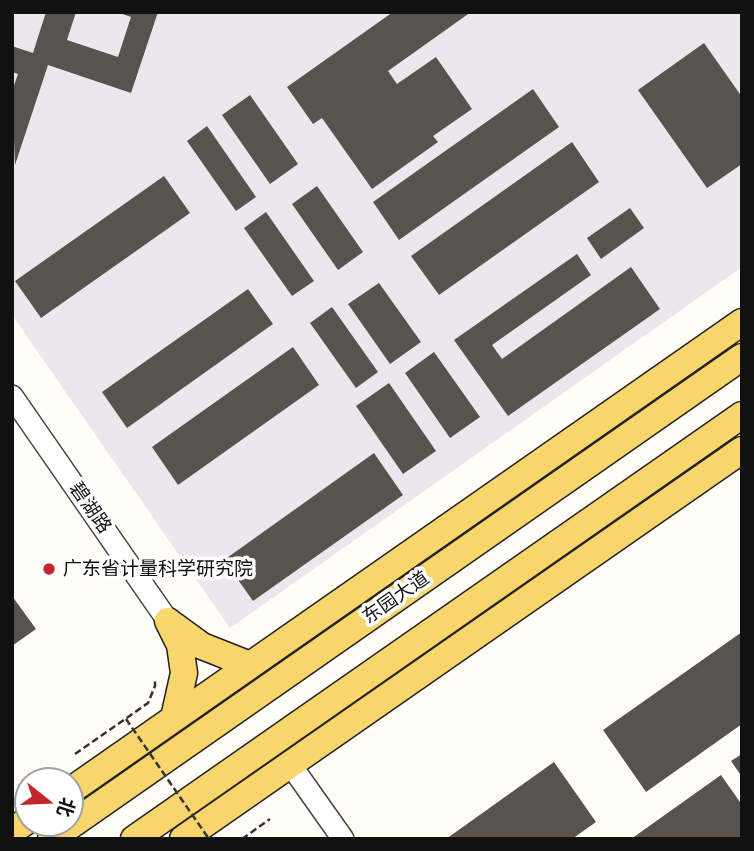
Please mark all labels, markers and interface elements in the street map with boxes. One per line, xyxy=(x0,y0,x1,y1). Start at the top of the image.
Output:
street label: 碧湖路 xyxy=(64,478,116,538)
place label: 广东省计量科学研究院 xyxy=(63,558,253,580)
marker: 广东省计量科学研究院 xyxy=(41,561,57,577)
street label: 东园大道 xyxy=(358,567,434,629)
north arrow xyxy=(14,767,84,837)
text: 北 xyxy=(51,794,83,821)

